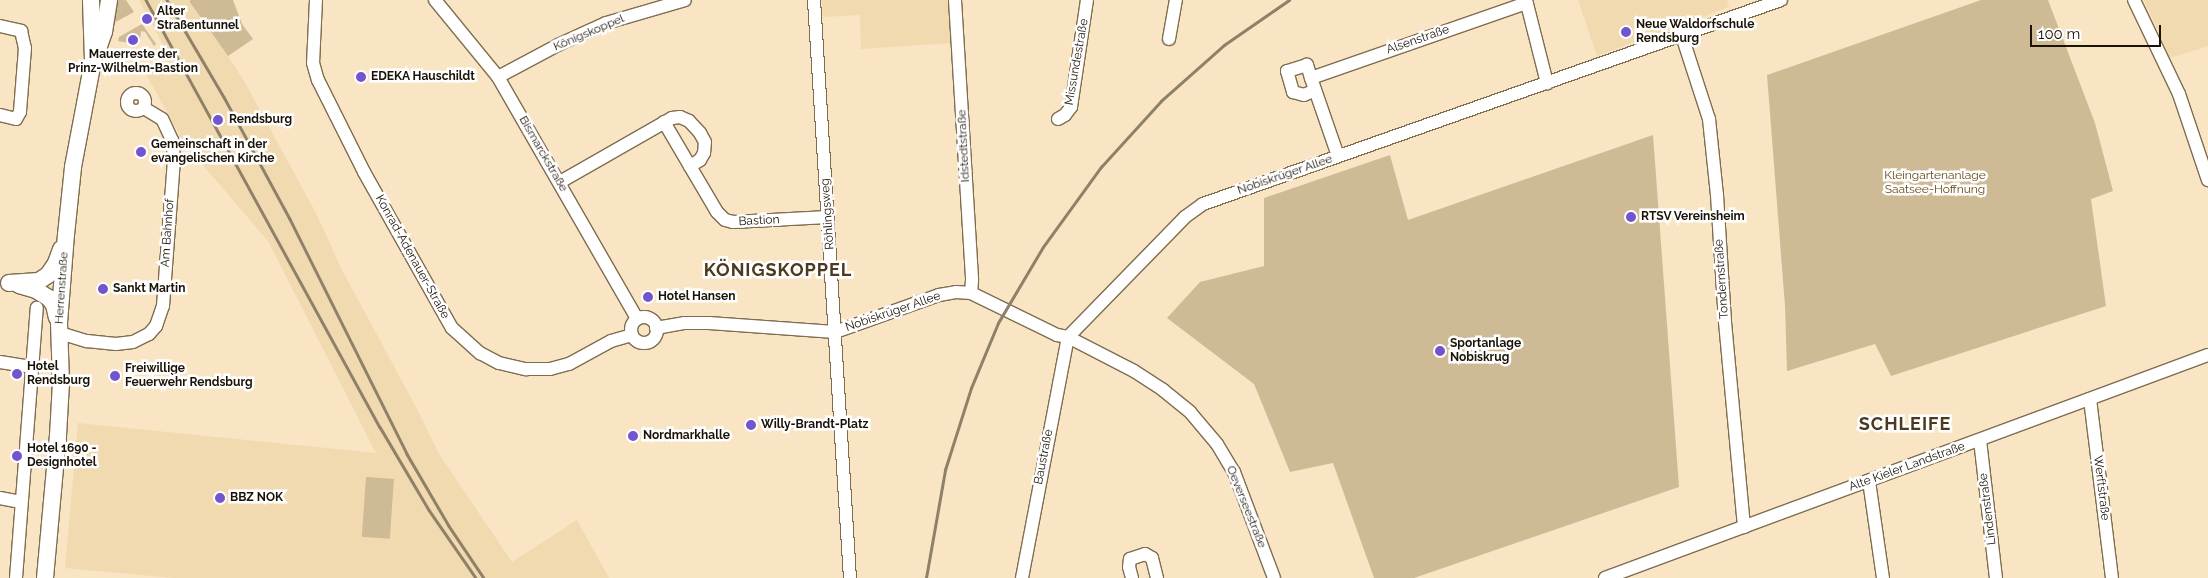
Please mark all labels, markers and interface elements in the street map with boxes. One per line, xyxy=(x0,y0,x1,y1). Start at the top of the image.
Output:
place label: Alter Straßentunnel xyxy=(157,5,239,33)
street label: Königskoppel xyxy=(551,12,627,54)
marker: Alter Straßentunnel xyxy=(141,13,153,25)
scale bar xyxy=(2033,15,2164,47)
street label: Missundestraße xyxy=(1062,18,1092,106)
place label: Neue Waldorfschule Rendsburg xyxy=(1636,18,1755,46)
street label: Alsenstraße xyxy=(1385,23,1451,57)
text: 100 m xyxy=(2038,25,2080,43)
marker: Neue Waldorfschule Rendsburg xyxy=(1620,26,1632,38)
marker: Mauerreste der Prinz-Wilhelm-Bastion xyxy=(127,34,139,46)
place label: Mauerreste der Prinz-Wilhelm-Bastion xyxy=(68,48,198,76)
place label: EDEKA Hauschildt xyxy=(371,70,475,84)
marker: EDEKA Hauschildt xyxy=(355,71,367,83)
street label: Idstedtstraße xyxy=(955,109,973,183)
marker: Rendsburg xyxy=(211,113,225,127)
place label: Rendsburg xyxy=(229,113,292,127)
street label: Bismarckstraße xyxy=(515,114,571,194)
place label: Gemeinschaft in der evangelischen Kirche xyxy=(151,138,274,166)
marker: Gemeinschaft in der evangelischen Kirche xyxy=(135,146,147,158)
street label: Nobiskrüger Allee xyxy=(1235,152,1335,198)
park label: Kleingartenanlage Saatsee-Hoffnung xyxy=(1884,169,1986,197)
street label: Röhlingsweg xyxy=(818,178,838,250)
street label: Konrad-Adenauer-Straße xyxy=(372,193,452,321)
street label: Am Bahnhof xyxy=(158,198,178,268)
place label: RTSV Vereinsheim xyxy=(1641,210,1746,224)
marker: RTSV Vereinsheim xyxy=(1625,211,1637,223)
street label: Bastion xyxy=(738,213,780,229)
street label: Tondernstraße xyxy=(1712,239,1732,319)
street label: Herrenstraße xyxy=(52,251,72,325)
district label: KÖNIGSKOPPEL xyxy=(702,259,854,281)
place label: Sankt Martin xyxy=(113,282,185,296)
marker: Sankt Martin xyxy=(97,283,109,295)
street label: Nobiskrüger Allee xyxy=(843,289,943,335)
place label: Hotel Hansen xyxy=(658,290,736,304)
marker: Hotel Hansen xyxy=(642,291,654,303)
place label: Sportanlage Nobiskrug xyxy=(1450,337,1521,365)
marker: Sportanlage Nobiskrug xyxy=(1434,345,1446,357)
place label: Hotel Rendsburg xyxy=(27,360,90,388)
place label: Freiwillige Feuerwehr Rendsburg xyxy=(125,362,253,390)
marker: Hotel Rendsburg xyxy=(11,368,23,380)
marker: Freiwillige Feuerwehr Rendsburg xyxy=(109,370,121,382)
district label: SCHLEIFE xyxy=(1858,413,1952,435)
place label: Willy-Brandt-Platz xyxy=(761,418,868,432)
marker: Willy-Brandt-Platz xyxy=(745,419,757,431)
street label: Baustraße xyxy=(1032,428,1056,486)
place label: Nordmarkhalle xyxy=(643,429,730,443)
marker: Nordmarkhalle xyxy=(627,430,639,442)
street label: Alte Kieler Landstraße xyxy=(1847,439,1967,495)
place label: Hotel 1690 - Designhotel xyxy=(27,442,97,470)
marker: Hotel 1690 - Designhotel xyxy=(11,450,23,462)
street label: Werftstraße xyxy=(2090,455,2112,521)
street label: Oeverseestraße xyxy=(1223,464,1269,550)
street label: Lindenstraße xyxy=(1976,472,2000,546)
place label: BBZ NOK xyxy=(230,491,283,505)
marker: BBZ NOK xyxy=(214,492,226,504)

